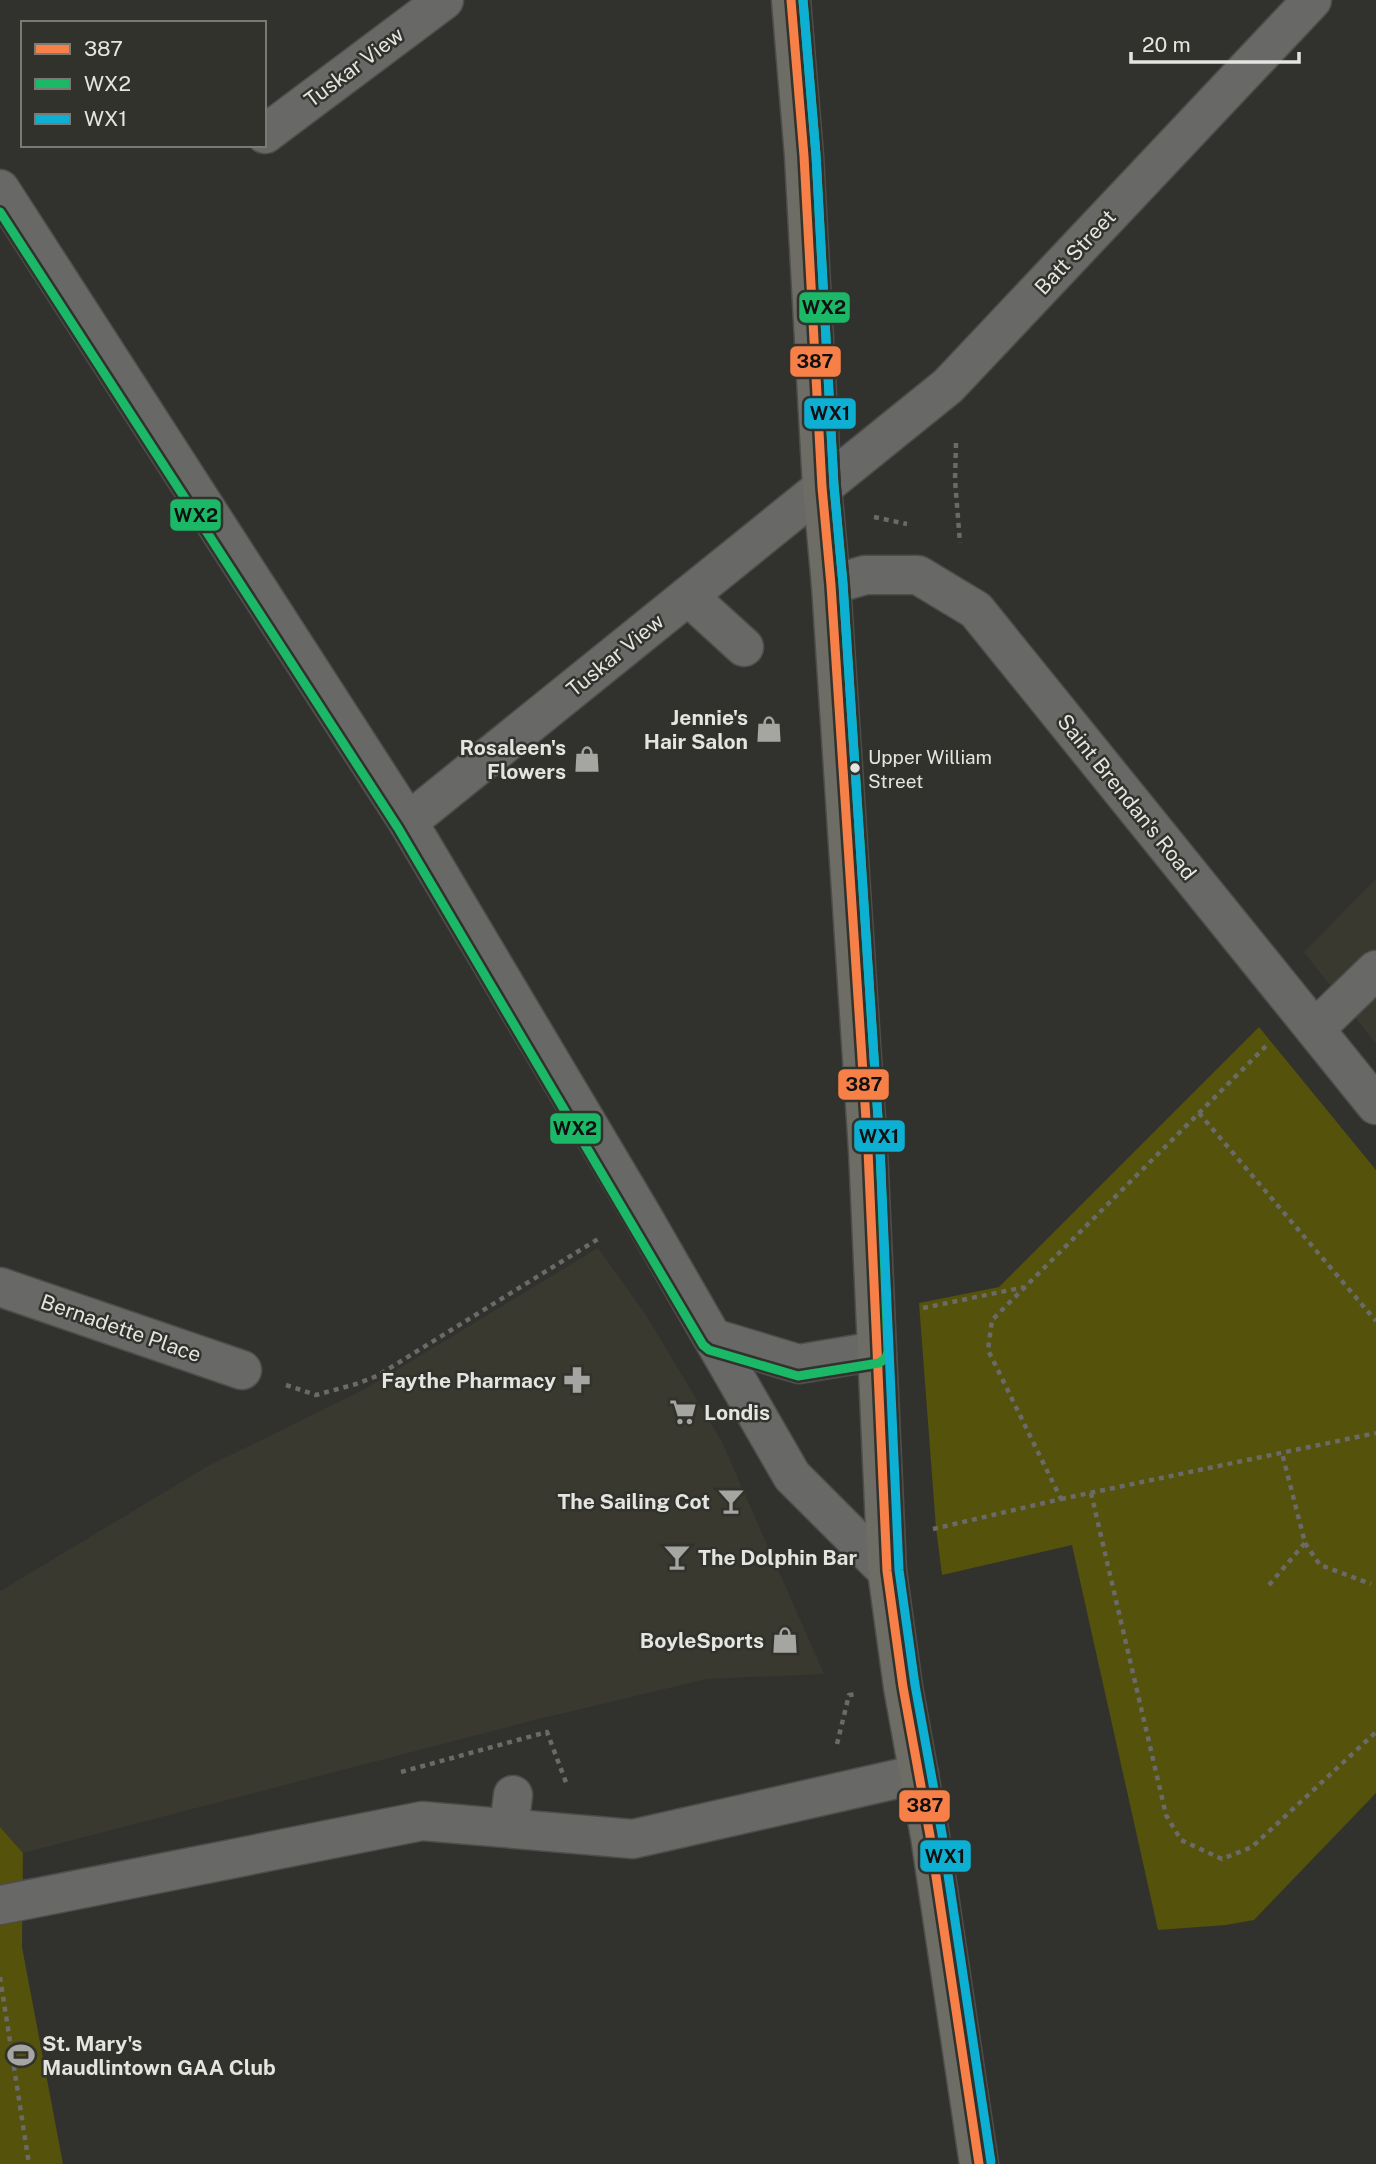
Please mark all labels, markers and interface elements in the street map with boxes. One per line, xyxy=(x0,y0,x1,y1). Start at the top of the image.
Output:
legend xyxy=(21,21,266,147)
scale bar xyxy=(1131,21,1299,65)
street label: Tuskar View xyxy=(300,22,408,112)
text: 20 m xyxy=(1142,32,1191,57)
text: 387 xyxy=(84,36,123,61)
text: WX2 xyxy=(84,71,131,96)
text: WX1 xyxy=(84,106,127,131)
street label: Batt Street xyxy=(1029,204,1121,300)
line badge: WX2 xyxy=(798,291,851,324)
text: WX2 xyxy=(802,296,846,318)
line badge: 387 xyxy=(789,345,842,378)
text: 387 xyxy=(797,350,834,372)
line badge: WX1 xyxy=(803,397,857,430)
text: WX1 xyxy=(810,402,850,424)
line badge: WX2 xyxy=(169,498,222,532)
text: WX2 xyxy=(174,504,218,526)
street label: Tuskar View xyxy=(561,608,669,702)
place label: Jennie's Hair Salon xyxy=(644,705,748,754)
street label: Saint Brendan's Road xyxy=(1052,709,1202,885)
shop icon: Jennie's Hair Salon xyxy=(754,714,784,744)
place label: Rosaleen's Flowers xyxy=(460,735,566,784)
shop icon: Rosaleen's Flowers xyxy=(572,744,602,774)
place label: Upper William Street xyxy=(868,746,992,792)
marker: Upper William Street xyxy=(848,761,862,775)
line badge: 387 xyxy=(837,1068,890,1101)
text: 387 xyxy=(846,1073,883,1095)
line badge: WX2 xyxy=(549,1112,602,1145)
text: WX2 xyxy=(553,1117,597,1139)
line badge: WX1 xyxy=(853,1119,906,1153)
text: WX1 xyxy=(859,1125,899,1147)
street label: Bernadette Place xyxy=(37,1289,205,1367)
pharmacy icon: Faythe Pharmacy xyxy=(562,1365,592,1395)
place label: Faythe Pharmacy xyxy=(381,1368,556,1393)
supermarket icon: Londis xyxy=(668,1397,698,1427)
place label: Londis xyxy=(704,1400,770,1425)
bar icon: The Sailing Cot xyxy=(716,1486,746,1516)
place label: The Sailing Cot xyxy=(557,1489,710,1514)
bar icon: The Dolphin Bar xyxy=(662,1542,692,1572)
place label: The Dolphin Bar xyxy=(698,1545,857,1570)
shop icon: BoyleSports xyxy=(770,1625,800,1655)
place label: BoyleSports xyxy=(640,1628,764,1653)
line badge: 387 xyxy=(898,1789,951,1823)
text: 387 xyxy=(907,1794,944,1816)
line badge: WX1 xyxy=(919,1839,972,1873)
text: WX1 xyxy=(925,1845,965,1867)
place label: St. Mary's Maudlintown GAA Club xyxy=(42,2031,276,2080)
sports icon: St. Mary's Maudlintown GAA Club xyxy=(6,2040,36,2070)

